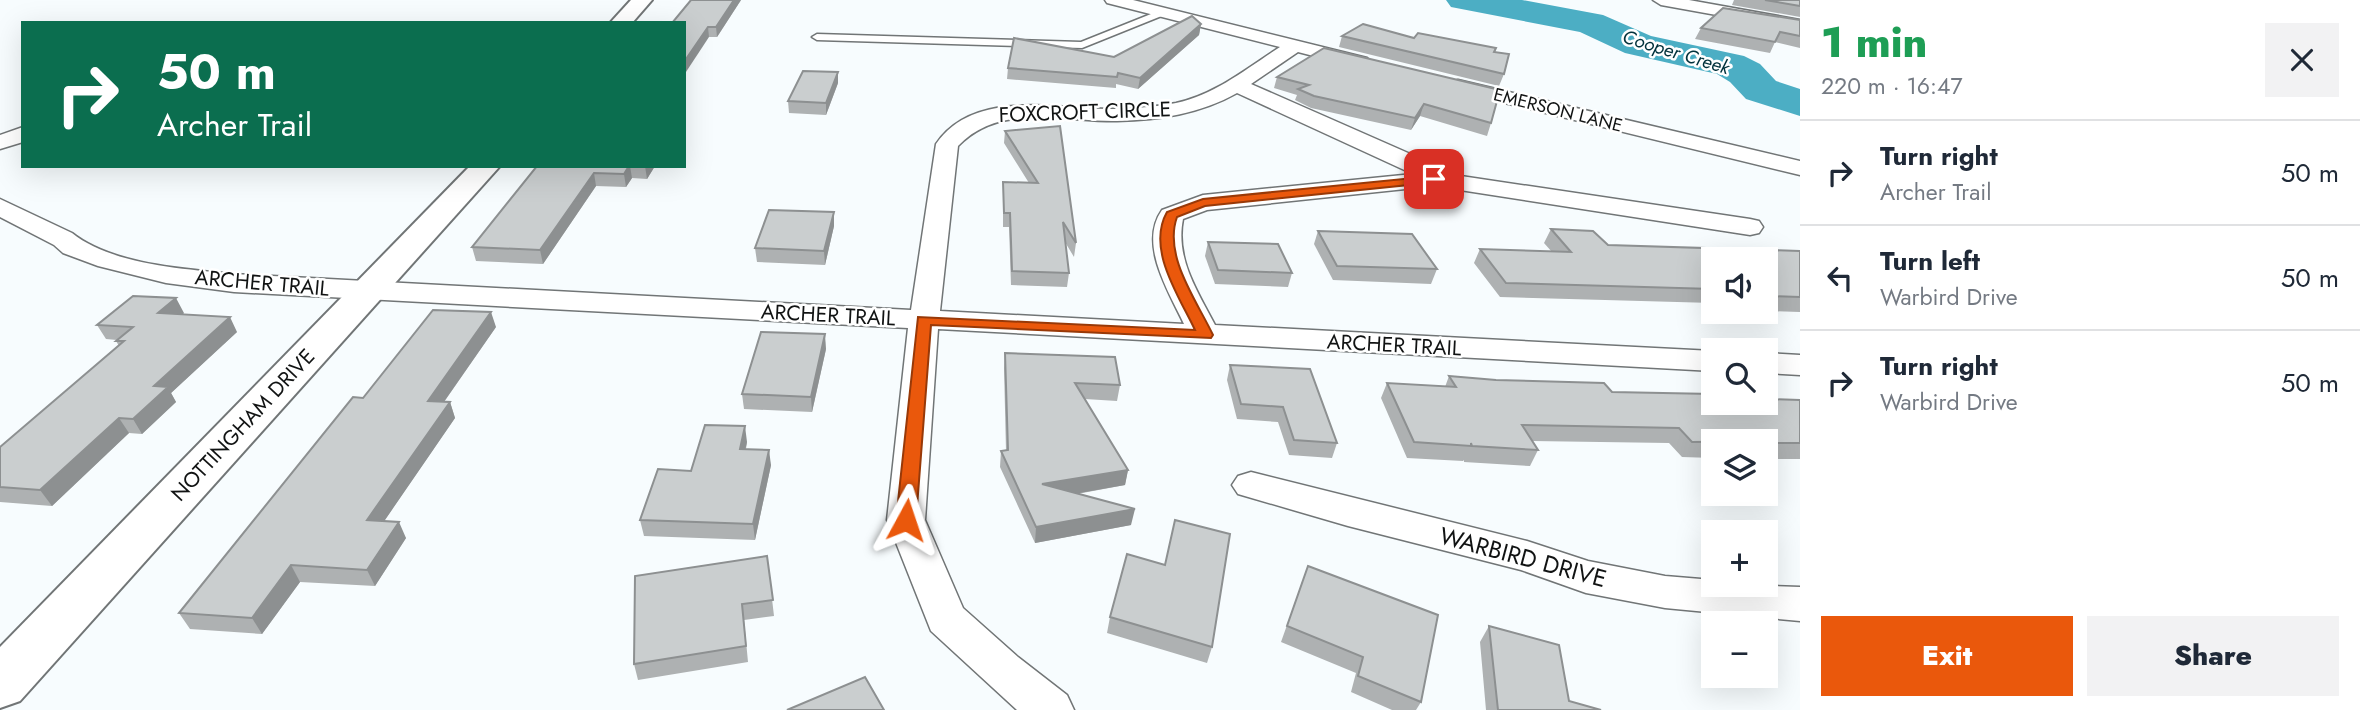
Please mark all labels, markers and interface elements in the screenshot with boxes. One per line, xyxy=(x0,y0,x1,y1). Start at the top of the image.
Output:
text: 1 min xyxy=(1821,12,1927,73)
water label: Cooper Creek xyxy=(1619,23,1734,81)
button: close xyxy=(2265,23,2339,97)
text: 50 m xyxy=(157,37,276,107)
icon: right xyxy=(42,49,133,140)
text: 220 m · 16:47 xyxy=(1821,69,1963,103)
street label: EMERSON LANE xyxy=(1491,81,1625,139)
street label: FOXCROFT CIRCLE xyxy=(998,94,1172,130)
text: Archer Trail xyxy=(157,102,312,148)
text: Turn right xyxy=(1880,137,1998,175)
pin xyxy=(1404,149,1464,209)
icon: right xyxy=(1821,154,1859,192)
text: 50 m xyxy=(2281,154,2339,192)
icon: arrive xyxy=(1415,160,1453,198)
text: Archer Trail xyxy=(1880,175,1992,209)
text: Turn left xyxy=(1880,242,1980,280)
map controls xyxy=(1701,247,1778,688)
button: sound xyxy=(1701,247,1778,324)
icon: left xyxy=(1821,259,1859,297)
text: 50 m xyxy=(2281,259,2339,297)
street label: ARCHER TRAIL xyxy=(194,262,331,304)
text: Warbird Drive xyxy=(1880,280,2018,314)
street label: ARCHER TRAIL xyxy=(760,296,897,334)
street label: ARCHER TRAIL xyxy=(1326,326,1463,364)
button: search xyxy=(1701,338,1778,415)
street label: NOTTINGHAM DRIVE xyxy=(164,342,322,508)
text: Turn right xyxy=(1880,347,1998,385)
icon: right xyxy=(1821,364,1859,402)
text: 50 m xyxy=(2281,364,2339,402)
text: Warbird Drive xyxy=(1880,385,2018,419)
button: layers xyxy=(1701,429,1778,506)
position arrow xyxy=(869,483,943,557)
street label: WARBIRD DRIVE xyxy=(1436,518,1610,596)
button: + xyxy=(1701,520,1778,597)
button: − xyxy=(1701,611,1778,688)
button: Exit xyxy=(1821,616,2073,696)
button: Share xyxy=(2087,616,2339,696)

